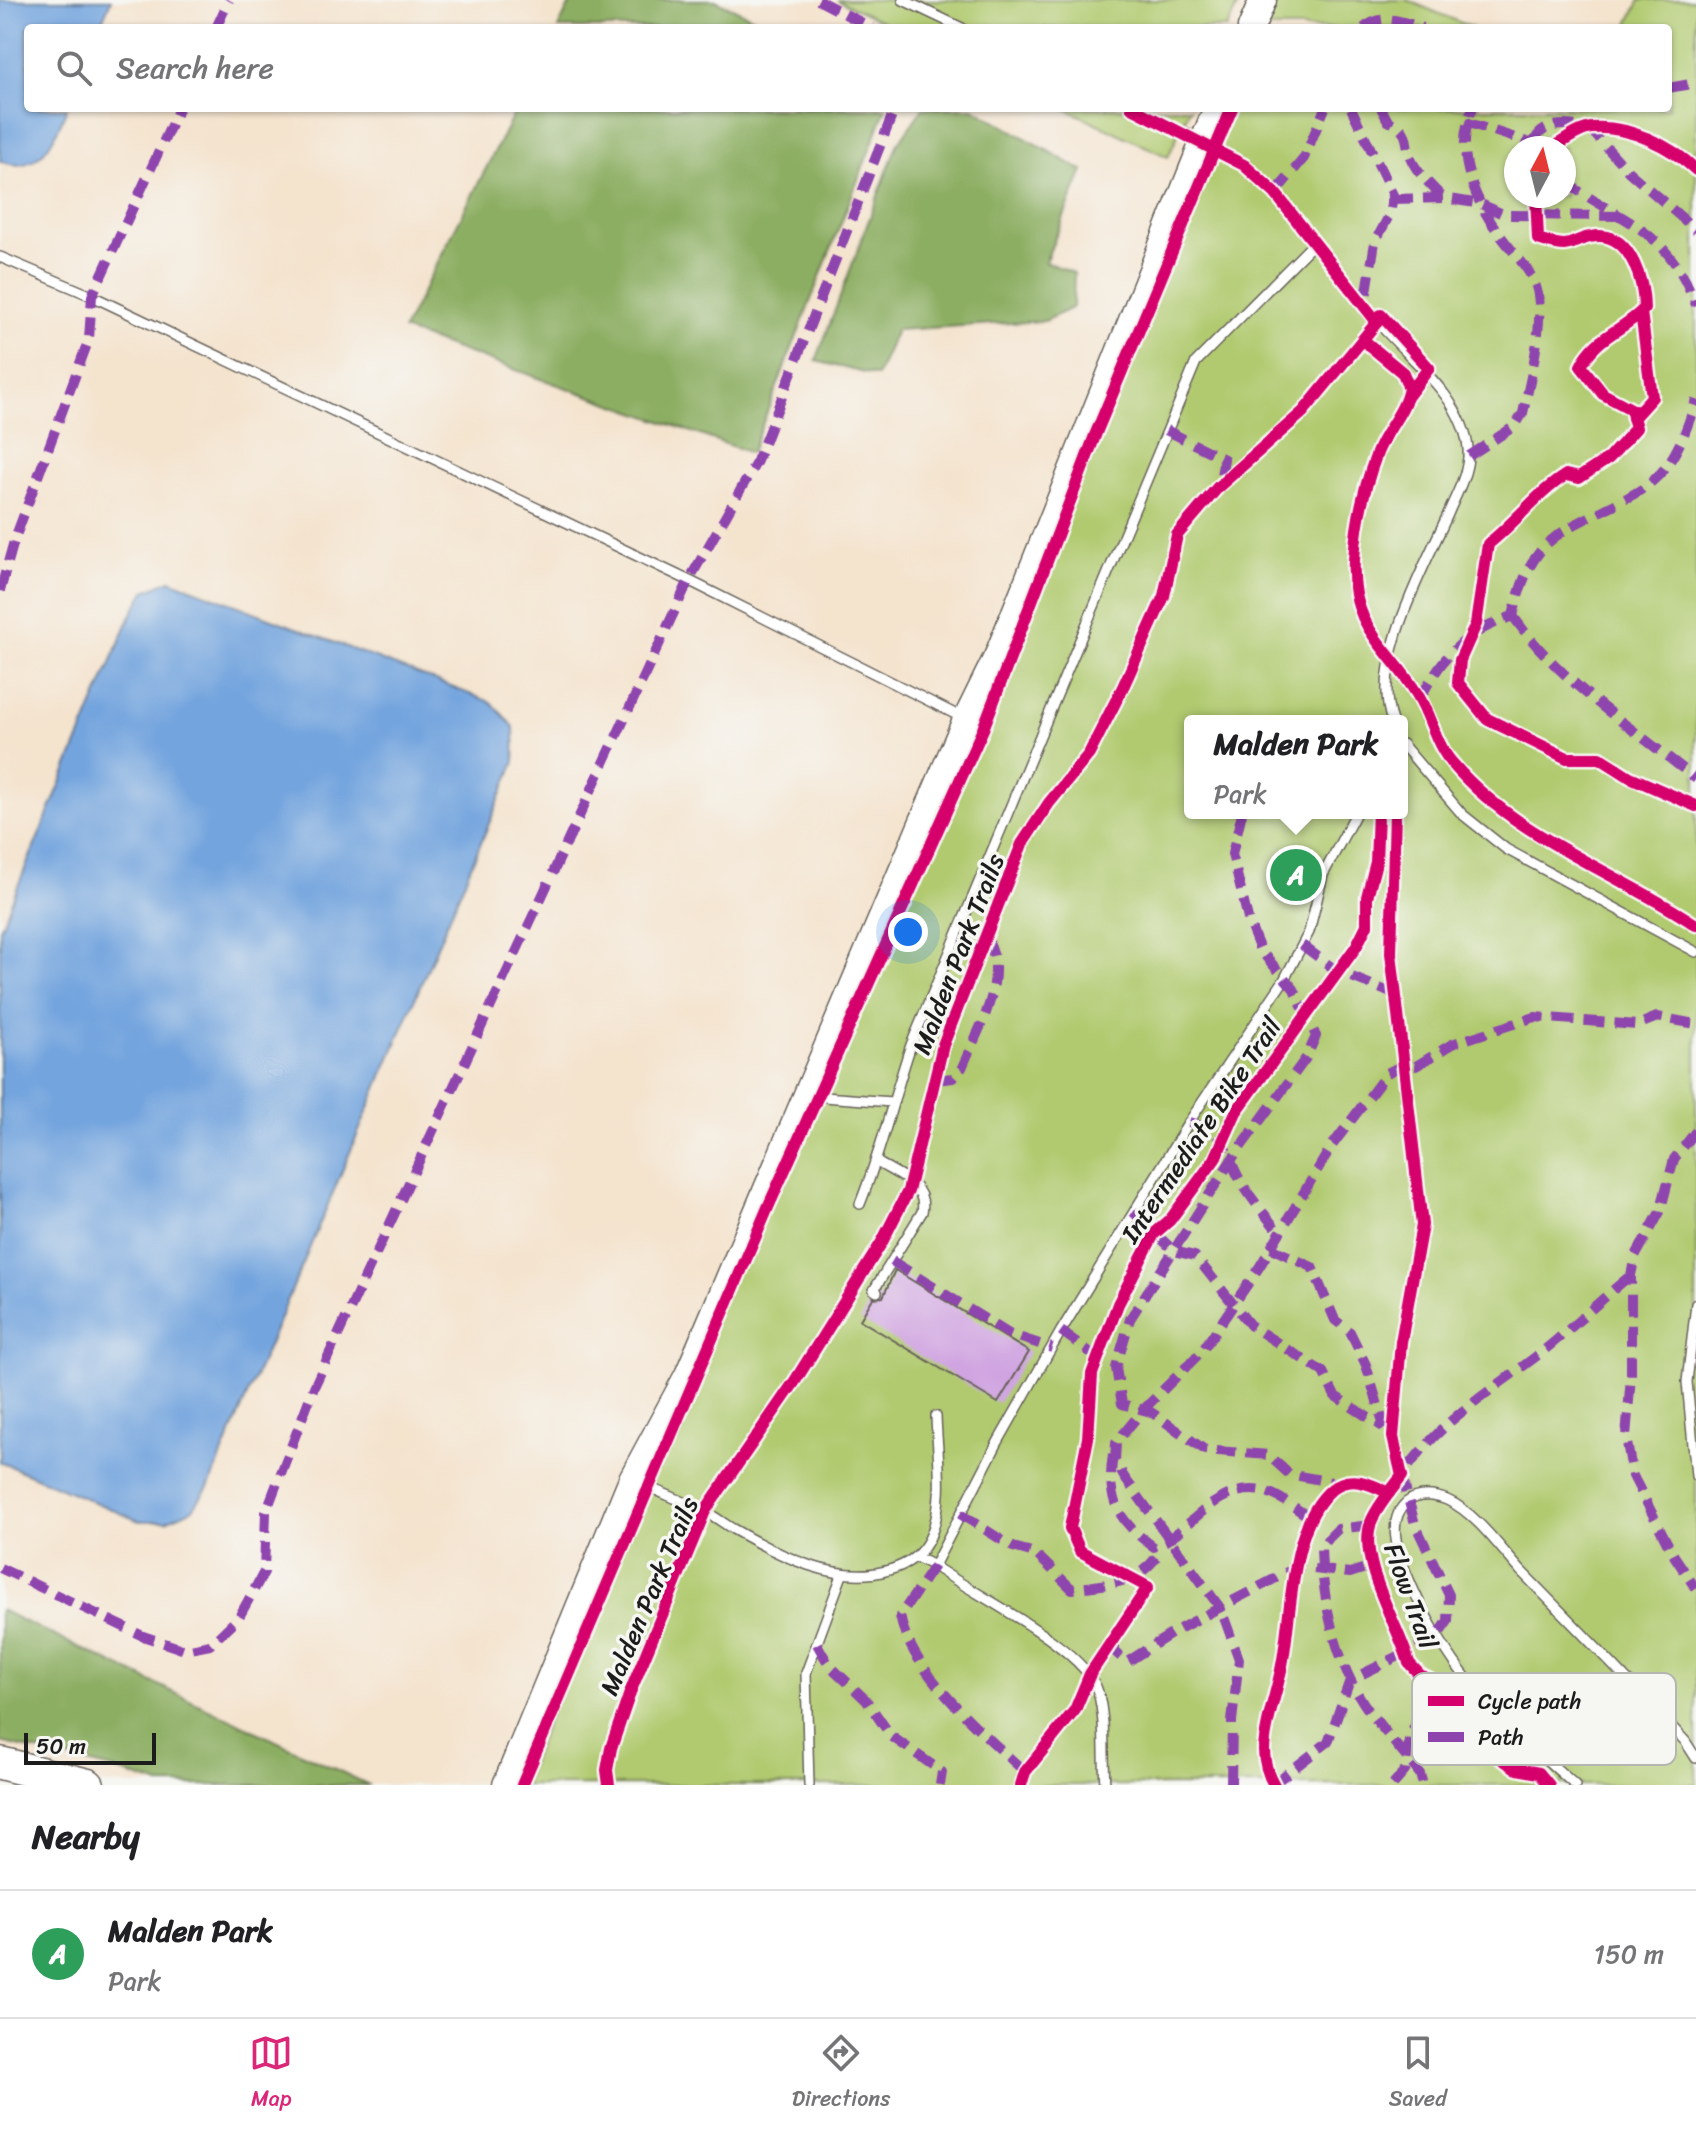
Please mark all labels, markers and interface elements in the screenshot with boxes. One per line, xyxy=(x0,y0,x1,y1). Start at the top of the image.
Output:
search box xyxy=(24,24,1672,112)
text: Search here xyxy=(116,41,274,95)
icon: search xyxy=(52,46,96,90)
north arrow xyxy=(1504,136,1576,208)
popup xyxy=(1184,715,1408,819)
text: Malden Park xyxy=(1214,717,1378,771)
text: Park xyxy=(1214,771,1267,817)
pin: A xyxy=(1270,845,1322,905)
street label: Malden Park Trails xyxy=(899,847,1018,1061)
your location xyxy=(888,912,928,952)
street label: Intermediate Bike Trail xyxy=(1107,1007,1294,1253)
street label: Malden Park Trails xyxy=(586,1489,712,1703)
street label: Flow Trail xyxy=(1371,1536,1452,1656)
legend xyxy=(1412,1673,1676,1765)
text: Cycle path xyxy=(1478,1682,1581,1721)
text: Path xyxy=(1478,1718,1524,1757)
text: 50 m xyxy=(36,1727,86,1766)
scale bar xyxy=(24,1729,156,1765)
text: Nearby xyxy=(32,1807,140,1867)
text: Malden Park xyxy=(108,1904,273,1958)
text: A xyxy=(49,1931,67,1977)
text: 150 m xyxy=(1594,1931,1664,1977)
text: Park xyxy=(108,1958,161,2004)
tab: Map xyxy=(249,2031,293,2118)
tab: Directions xyxy=(792,2031,890,2118)
tab: Saved xyxy=(1389,2031,1447,2118)

